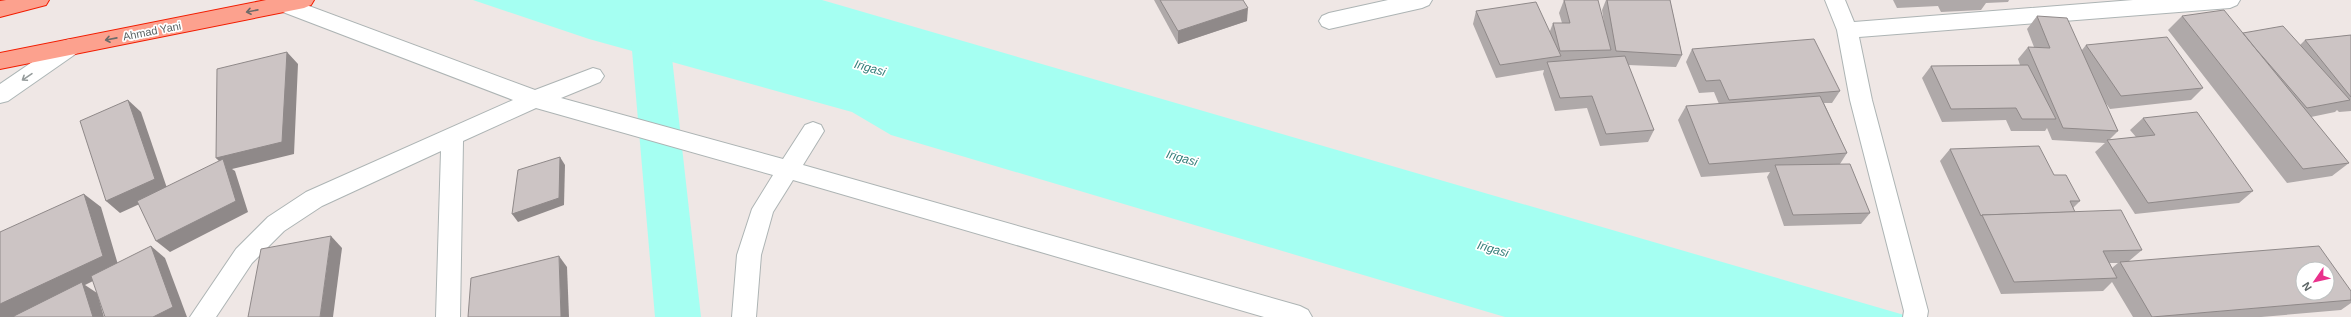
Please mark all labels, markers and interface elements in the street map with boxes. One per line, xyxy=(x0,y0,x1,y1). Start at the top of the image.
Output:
one-way arrow xyxy=(246,7,259,15)
street label: Ahmad Yani xyxy=(122,19,182,43)
one-way arrow xyxy=(105,35,118,43)
water label: Irigasi xyxy=(853,57,888,79)
one-way arrow xyxy=(21,73,32,81)
water label: Irigasi xyxy=(1165,147,1200,169)
water label: Irigasi xyxy=(1476,238,1511,260)
north arrow xyxy=(2295,261,2335,301)
text: N xyxy=(2299,280,2314,293)

